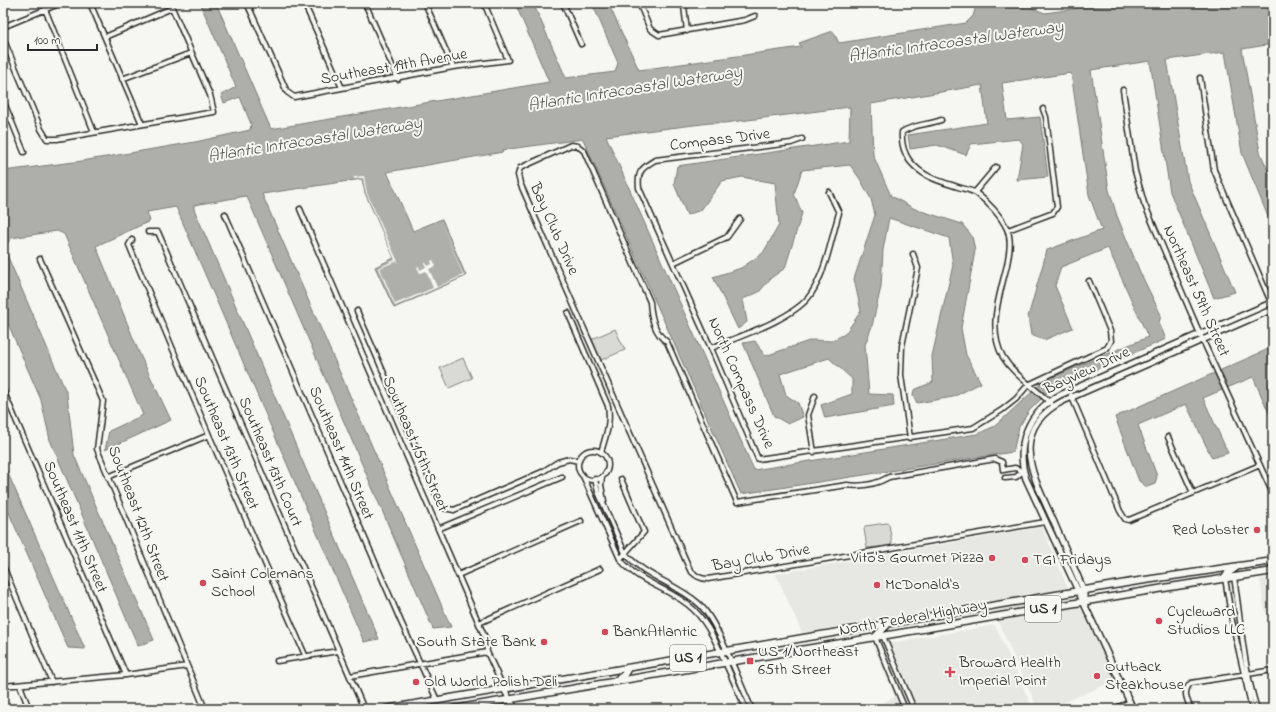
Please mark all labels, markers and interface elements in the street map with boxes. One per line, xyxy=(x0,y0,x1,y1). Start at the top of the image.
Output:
water label: Atlantic Intracoastal Waterway xyxy=(847,14,1066,70)
scale bar xyxy=(28,26,97,52)
text: 100 m xyxy=(34,32,61,50)
street label: Southeast 19th Avenue xyxy=(319,42,470,92)
water label: Atlantic Intracoastal Waterway xyxy=(526,60,745,119)
water label: Atlantic Intracoastal Waterway xyxy=(206,111,425,170)
street label: Compass Drive xyxy=(669,122,772,158)
street label: Bay Club Drive xyxy=(523,178,585,280)
street label: Northeast 59th Street xyxy=(1156,221,1236,361)
street label: North Compass Drive xyxy=(701,313,781,453)
street label: Bayview Drive xyxy=(1039,340,1135,402)
street label: Southeast 13th Street xyxy=(187,372,265,514)
street label: Southeast 15th Street xyxy=(376,372,455,516)
street label: Southeast 14th Street xyxy=(302,383,380,524)
street label: Southeast 13th Court xyxy=(232,393,308,531)
street label: Southeast 12th Street xyxy=(101,442,175,586)
street label: Southeast 11th Street xyxy=(36,457,114,597)
place label: Red Lobster xyxy=(1172,518,1249,542)
marker: Red Lobster xyxy=(1252,525,1262,535)
street label: Bay Club Drive xyxy=(709,537,813,579)
place label: Vito's Gourmet Pizza xyxy=(850,546,984,570)
place label: TGI Fridays xyxy=(1033,548,1112,572)
marker: Vito's Gourmet Pizza xyxy=(987,553,997,563)
marker: TGI Fridays xyxy=(1020,555,1030,565)
place label: Saint Colemans School xyxy=(211,562,314,604)
place label: McDonald's xyxy=(885,573,960,597)
marker: Saint Colemans School xyxy=(198,578,208,588)
marker: McDonald's xyxy=(872,580,882,590)
street label: North Federal Highway xyxy=(837,593,989,643)
road number: US 1 xyxy=(1025,596,1061,622)
place label: Cycleward Studios LLC xyxy=(1167,600,1245,642)
marker: Cycleward Studios LLC xyxy=(1154,616,1164,626)
place label: BankAtlantic xyxy=(612,620,698,644)
marker: BankAtlantic xyxy=(600,627,610,637)
place label: South State Bank xyxy=(416,630,537,654)
marker: South State Bank xyxy=(539,637,549,647)
place label: US 1/Northeast 65th Street xyxy=(758,640,859,682)
road number: US 1 xyxy=(670,645,706,671)
place label: Broward Health Imperial Point xyxy=(958,651,1061,693)
place label: Outback Steakhouse xyxy=(1105,655,1185,697)
marker: US 1/Northeast 65th Street xyxy=(745,656,755,666)
marker: Broward Health Imperial Point xyxy=(944,666,956,678)
place label: Old World Polish Deli xyxy=(424,670,558,694)
marker: Outback Steakhouse xyxy=(1092,671,1102,681)
marker: Old World Polish Deli xyxy=(411,677,421,687)

